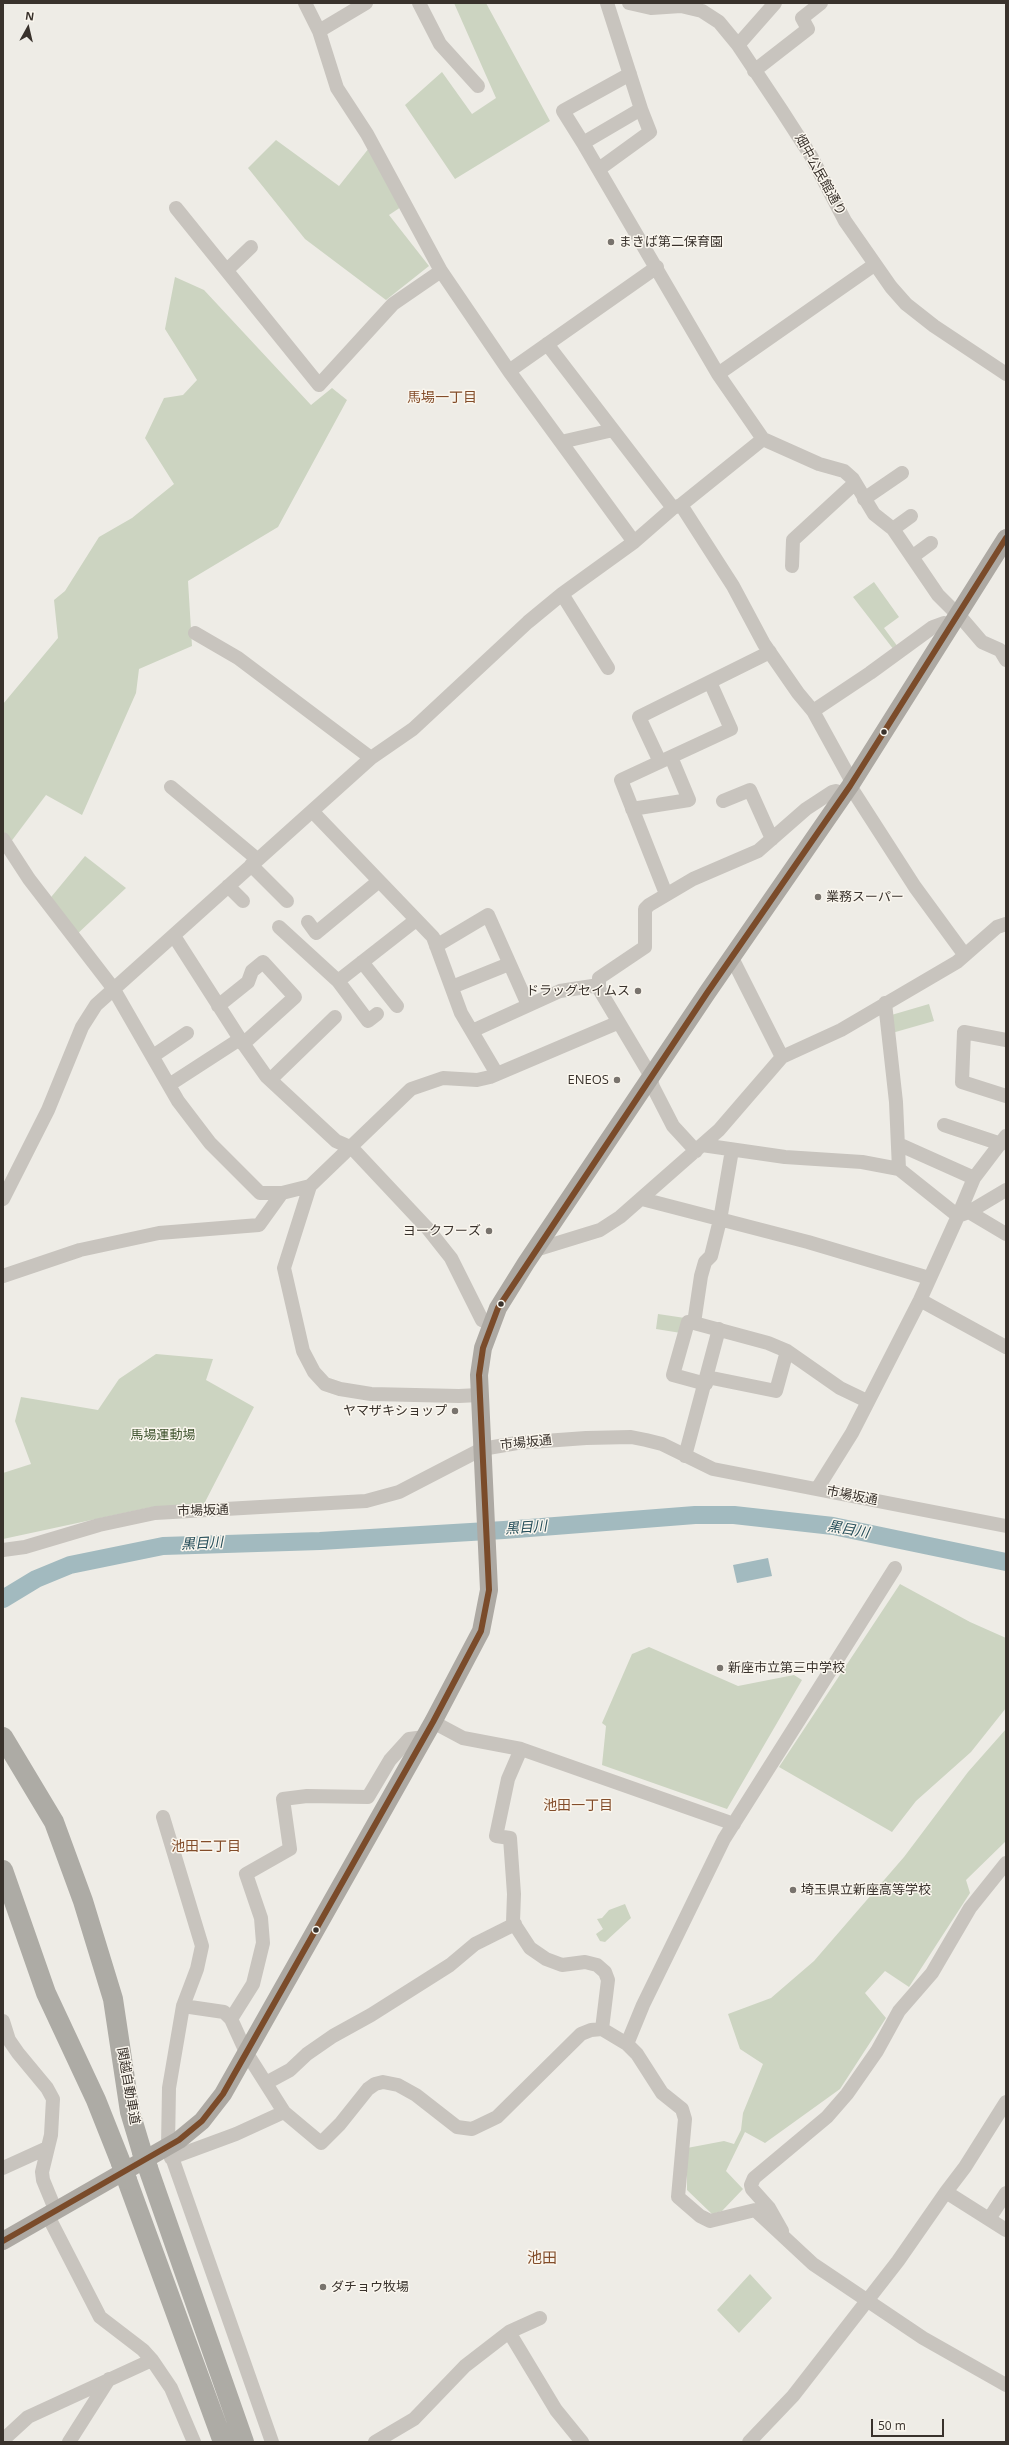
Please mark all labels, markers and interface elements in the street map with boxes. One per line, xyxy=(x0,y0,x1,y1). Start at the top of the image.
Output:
north arrow xyxy=(8,8,48,48)
text: N xyxy=(24,8,35,24)
street label: 畑中公民館通り xyxy=(791,131,849,219)
place label: まきば第二保育園 xyxy=(619,234,723,250)
marker: まきば第二保育園 xyxy=(606,237,616,247)
district label: 馬場一丁目 xyxy=(407,390,477,406)
unlabelled marker xyxy=(879,727,889,737)
place label: 業務スーパー xyxy=(826,889,904,905)
marker: 業務スーパー xyxy=(813,892,823,902)
place label: ドラッグセイムス xyxy=(526,983,630,999)
marker: ドラッグセイムス xyxy=(633,986,643,996)
place label: ENEOS xyxy=(568,1072,609,1088)
marker: ENEOS xyxy=(612,1075,622,1085)
place label: ヨークフーズ xyxy=(403,1223,481,1239)
marker: ヨークフーズ xyxy=(484,1226,494,1236)
unlabelled marker xyxy=(496,1299,506,1309)
place label: ヤマザキショップ xyxy=(343,1403,447,1419)
marker: ヤマザキショップ xyxy=(450,1406,460,1416)
park label: 馬場運動場 xyxy=(131,1427,195,1443)
street label: 市場坂通 xyxy=(499,1433,553,1453)
street label: 市場坂通 xyxy=(825,1483,879,1509)
street label: 市場坂通 xyxy=(177,1502,229,1520)
water label: 黒目川 xyxy=(504,1518,548,1538)
water label: 黒目川 xyxy=(826,1518,870,1542)
water label: 黒目川 xyxy=(181,1535,223,1553)
place label: 新座市立第三中学校 xyxy=(728,1660,845,1676)
marker: 新座市立第三中学校 xyxy=(715,1663,725,1673)
district label: 池田一丁目 xyxy=(543,1798,613,1814)
district label: 池田二丁目 xyxy=(171,1839,241,1855)
place label: 埼玉県立新座高等学校 xyxy=(801,1882,931,1898)
marker: 埼玉県立新座高等学校 xyxy=(788,1885,798,1895)
unlabelled marker xyxy=(311,1925,321,1935)
street label: 関越自動車道 xyxy=(114,2046,142,2126)
district label: 池田 xyxy=(527,2250,557,2268)
place label: ダチョウ牧場 xyxy=(331,2279,409,2295)
marker: ダチョウ牧場 xyxy=(318,2282,328,2292)
scale bar xyxy=(873,2411,946,2437)
text: 50 m xyxy=(878,2417,906,2434)

